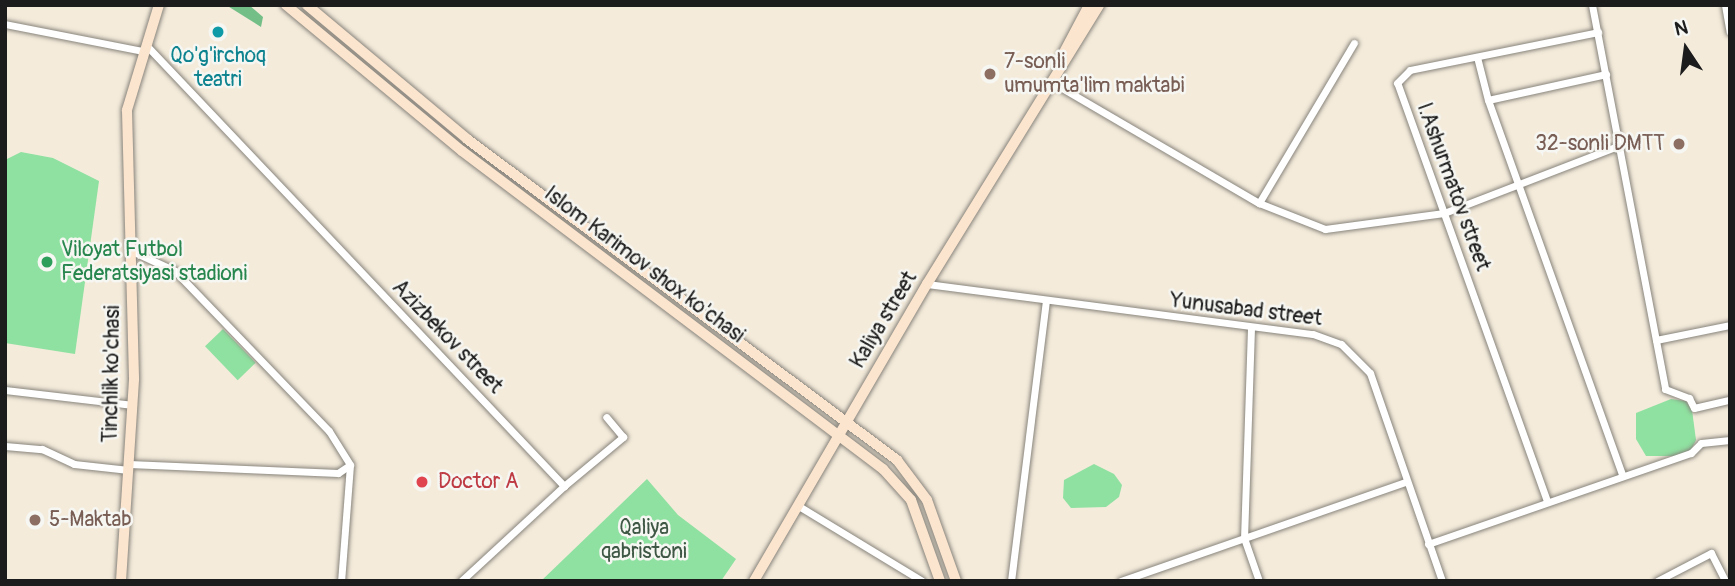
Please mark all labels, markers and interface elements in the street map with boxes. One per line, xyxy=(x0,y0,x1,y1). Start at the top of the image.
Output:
north arrow xyxy=(1651,14,1721,84)
text: N xyxy=(1672,15,1690,42)
marker: Qo'g'irchoq teatri xyxy=(210,24,226,40)
place label: Qo'g'irchoq teatri xyxy=(170,43,266,93)
place label: 7-sonli umumta'lim maktabi xyxy=(1004,49,1184,99)
marker: 7-sonli umumta'lim maktabi xyxy=(982,66,998,82)
street label: I.Ashurmatov street xyxy=(1411,99,1495,275)
place label: 32-sonli DMTT xyxy=(1535,131,1665,157)
marker: 32-sonli DMTT xyxy=(1671,136,1687,152)
street label: Islom Karimov shox ko'chasi xyxy=(539,181,749,349)
place label: Viloyat Futbol Federatsiyasi stadioni xyxy=(61,237,247,287)
marker: Viloyat Futbol Federatsiyasi stadioni xyxy=(39,254,55,270)
street label: Kaliya street xyxy=(845,267,923,373)
street label: Azizbekov street xyxy=(387,275,507,399)
street label: Yunusabad street xyxy=(1169,288,1323,332)
street label: Tinchlik ko'chasi xyxy=(98,305,126,443)
place label: Doctor A xyxy=(438,469,519,495)
marker: Doctor A xyxy=(412,472,432,492)
place label: 5-Maktab xyxy=(49,507,132,533)
marker: 5-Maktab xyxy=(27,512,43,528)
park label: Qaliya qabristoni xyxy=(601,515,687,565)

